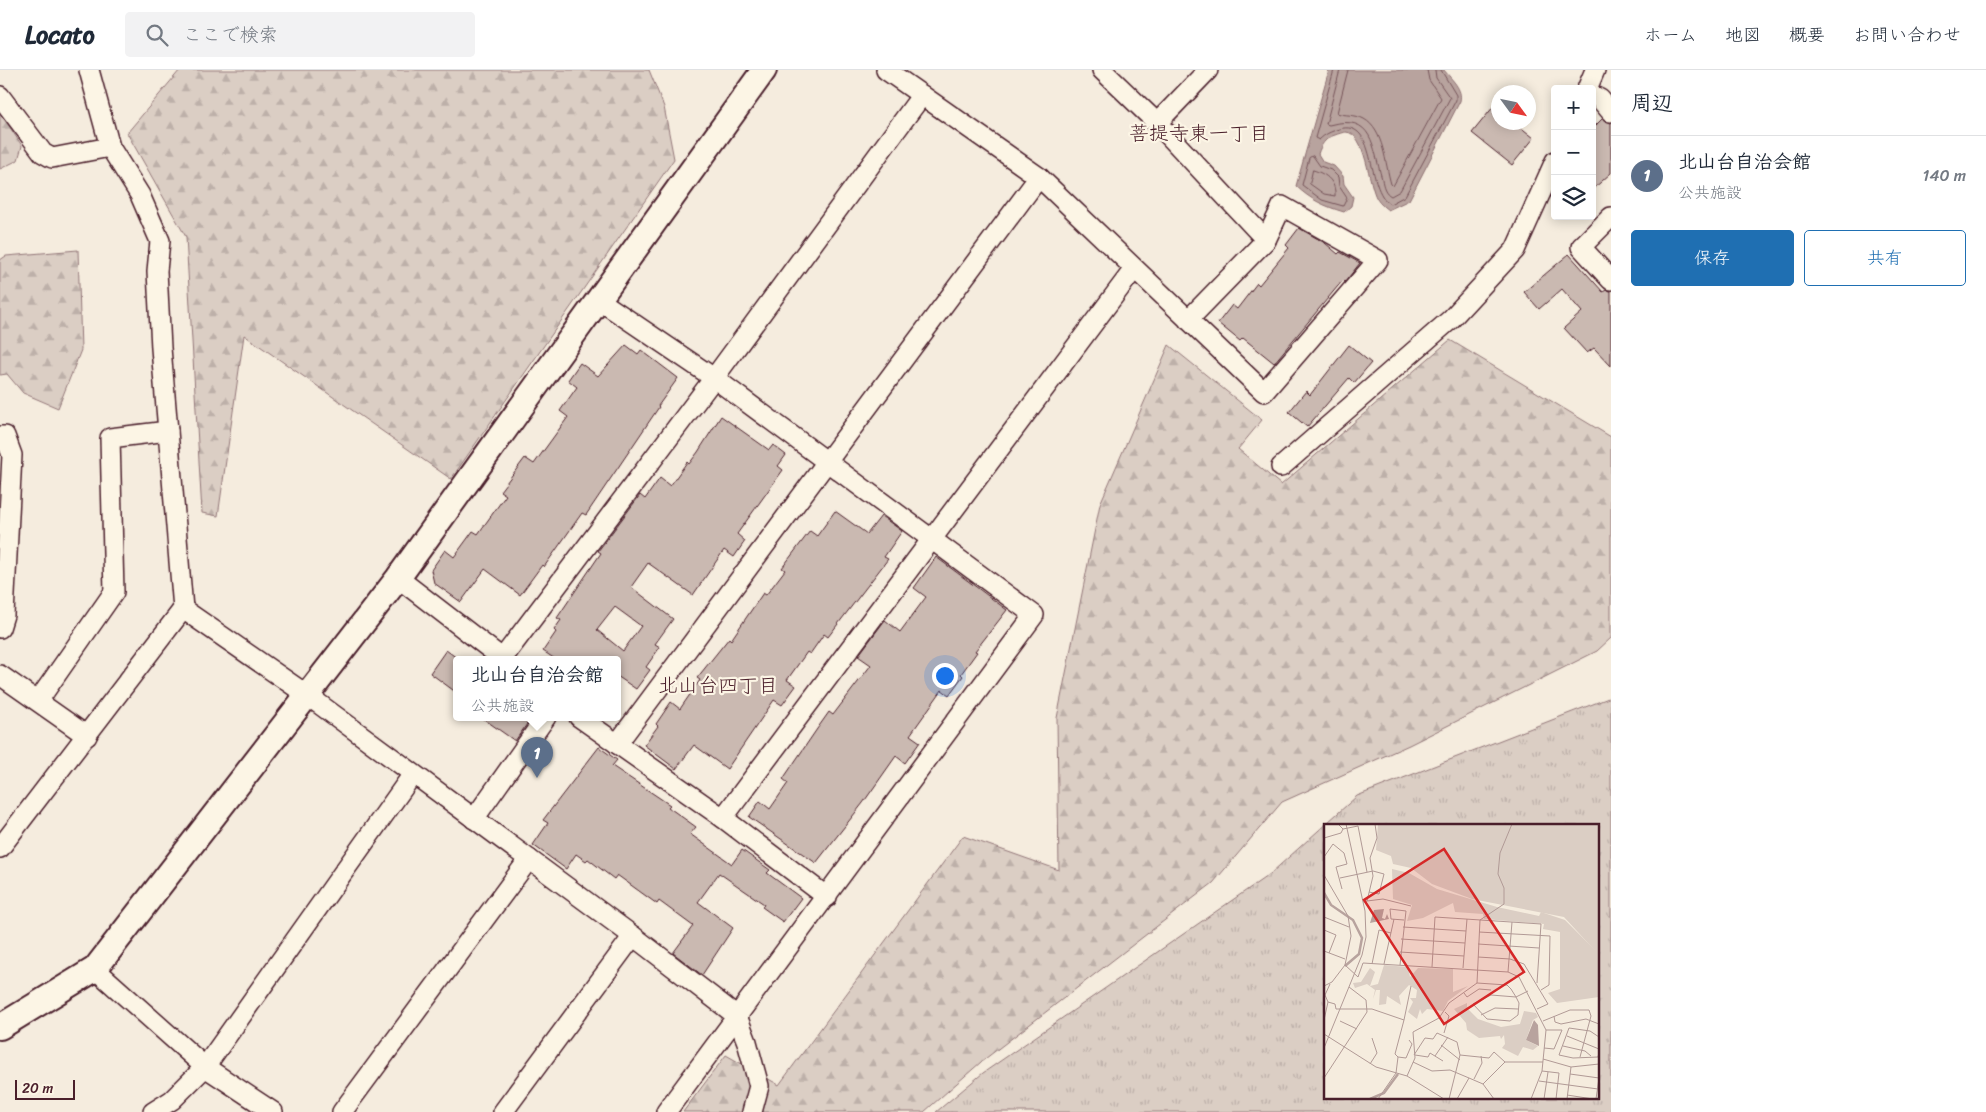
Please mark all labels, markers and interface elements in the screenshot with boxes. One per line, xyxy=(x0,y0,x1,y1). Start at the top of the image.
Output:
search box xyxy=(125,12,475,57)
text: Locato xyxy=(25,14,95,56)
text: ここで検索 xyxy=(183,18,278,51)
text: ホーム xyxy=(1644,19,1697,51)
text: 地図 xyxy=(1725,19,1761,51)
text: 概要 xyxy=(1789,19,1825,51)
text: お問い合わせ xyxy=(1853,19,1961,51)
icon: search xyxy=(143,21,171,49)
text: 周辺 xyxy=(1631,84,1673,122)
north arrow xyxy=(1491,85,1536,130)
map controls xyxy=(1551,85,1596,220)
button: + xyxy=(1551,85,1596,130)
district label: 菩提寺東一丁目 xyxy=(1129,116,1269,151)
button: − xyxy=(1551,130,1596,175)
text: 北山台自治会館 xyxy=(1678,145,1811,178)
text: 1 xyxy=(1644,161,1650,190)
text: 140 m xyxy=(1923,161,1966,190)
button: layers xyxy=(1551,175,1596,220)
text: 公共施設 xyxy=(1678,178,1742,207)
button: 保存 xyxy=(1631,230,1794,286)
button: 共有 xyxy=(1804,230,1966,286)
popup xyxy=(453,656,621,721)
text: 北山台自治会館 xyxy=(470,658,604,691)
your location xyxy=(932,663,958,689)
district label: 北山台四丁目 xyxy=(658,668,778,703)
text: 公共施設 xyxy=(470,691,535,720)
pin: 1 xyxy=(521,737,553,778)
inset map xyxy=(1324,824,1598,1100)
text: 20 m xyxy=(22,1076,53,1101)
scale bar xyxy=(15,1077,75,1100)

